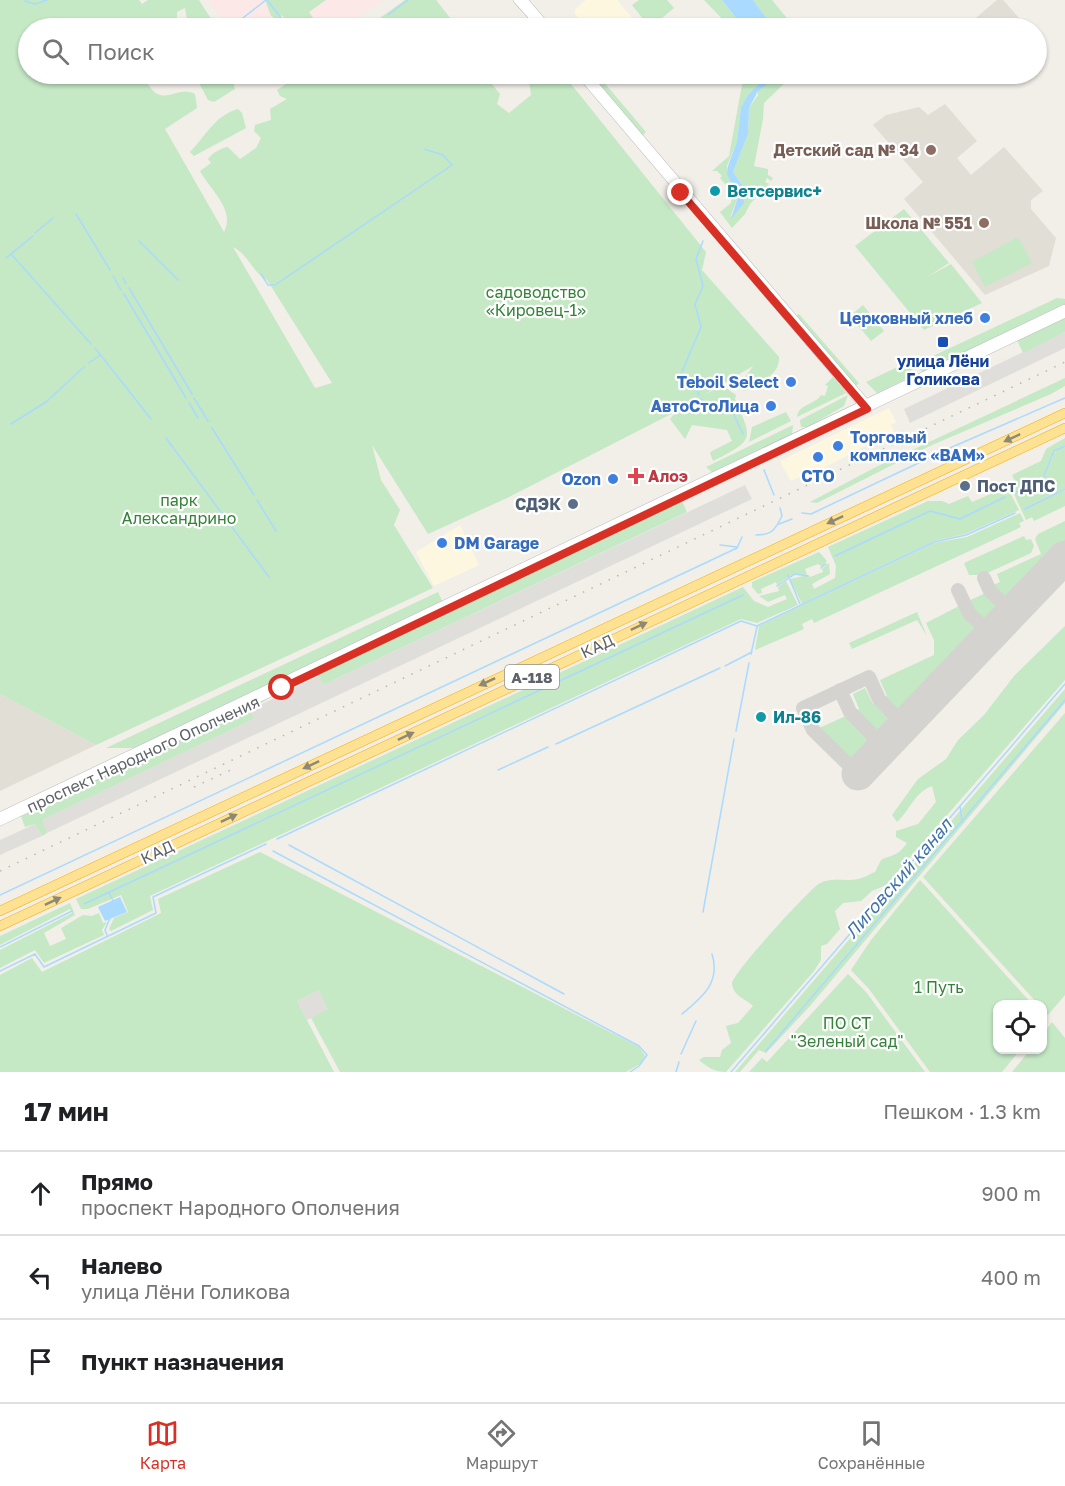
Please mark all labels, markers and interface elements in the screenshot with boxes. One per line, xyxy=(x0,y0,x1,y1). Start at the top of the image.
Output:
search box xyxy=(18,18,1047,84)
icon: search xyxy=(39,35,72,68)
text: Поиск xyxy=(87,38,155,65)
place label: Детский сад № 34 xyxy=(774,140,919,160)
marker: Детский сад № 34 xyxy=(924,143,938,157)
route end xyxy=(667,179,693,205)
place label: Ветсервис+ xyxy=(727,181,822,201)
marker: Ветсервис+ xyxy=(708,184,722,198)
place label: Школа № 551 xyxy=(865,213,972,233)
marker: Школа № 551 xyxy=(977,216,991,230)
park label: садоводство «Кировец-1» xyxy=(486,282,586,320)
place label: Церковный хлеб xyxy=(840,308,973,328)
marker: Церковный хлеб xyxy=(978,311,992,325)
marker: улица Лёни Голикова xyxy=(936,335,950,349)
place label: улица Лёни Голикова xyxy=(897,351,989,389)
place label: Teboil Select xyxy=(677,372,779,392)
marker: Teboil Select xyxy=(784,375,798,389)
place label: АвтоСтоЛица xyxy=(651,396,759,416)
marker: АвтоСтоЛица xyxy=(764,399,778,413)
place label: Торговый комплекс «ВАМ» xyxy=(850,427,985,465)
one-way arrow xyxy=(1003,433,1020,442)
marker: Торговый комплекс «ВАМ» xyxy=(831,439,845,453)
marker: СТО xyxy=(811,450,825,464)
place label: Алоэ xyxy=(648,466,688,486)
place label: СТО xyxy=(801,466,835,486)
place label: Ozon xyxy=(561,469,601,489)
marker: Алоэ xyxy=(629,469,643,483)
marker: Ozon xyxy=(606,472,620,486)
place label: Пост ДПС xyxy=(977,476,1055,496)
marker: Пост ДПС xyxy=(958,479,972,493)
park label: парк Александрино xyxy=(122,490,236,528)
place label: СДЭК xyxy=(515,494,561,514)
marker: СДЭК xyxy=(566,497,580,511)
one-way arrow xyxy=(826,515,844,525)
place label: DM Garage xyxy=(454,533,539,553)
marker: DM Garage xyxy=(435,536,449,550)
one-way arrow xyxy=(631,622,648,631)
street label: КАД xyxy=(577,630,617,662)
road number: А-118 xyxy=(505,665,559,689)
route start xyxy=(268,674,294,700)
one-way arrow xyxy=(479,678,496,687)
street label: проспект Народного Ополчения xyxy=(23,691,263,817)
place label: Ил-86 xyxy=(773,707,821,727)
marker: Ил-86 xyxy=(754,710,768,724)
one-way arrow xyxy=(397,731,414,740)
one-way arrow xyxy=(302,760,319,769)
water label: Лиговский канал xyxy=(840,812,957,942)
one-way arrow xyxy=(221,814,238,823)
street label: КАД xyxy=(137,836,177,868)
one-way arrow xyxy=(44,896,61,905)
park label: 1 Путь xyxy=(914,977,964,997)
map controls xyxy=(993,1000,1047,1054)
button: locate xyxy=(993,1000,1047,1054)
park label: ПО СТ "Зеленый сад" xyxy=(790,1013,904,1051)
text: 17 мин xyxy=(24,1096,109,1127)
text: Пешком · 1.3 km xyxy=(883,1099,1041,1123)
text: Прямо xyxy=(81,1168,153,1195)
icon: ahead xyxy=(24,1177,57,1210)
text: 900 m xyxy=(981,1181,1041,1205)
text: проспект Народного Ополчения xyxy=(81,1195,400,1219)
text: Налево xyxy=(81,1252,163,1279)
icon: left xyxy=(24,1261,57,1294)
text: 400 m xyxy=(981,1265,1041,1289)
text: улица Лёни Голикова xyxy=(81,1279,290,1303)
icon: arrive xyxy=(24,1345,57,1378)
text: Пункт назначения xyxy=(81,1348,284,1375)
tab: Карта xyxy=(140,1417,186,1473)
tab: Маршрут xyxy=(466,1417,538,1473)
tab: Сохранённые xyxy=(818,1417,925,1473)

